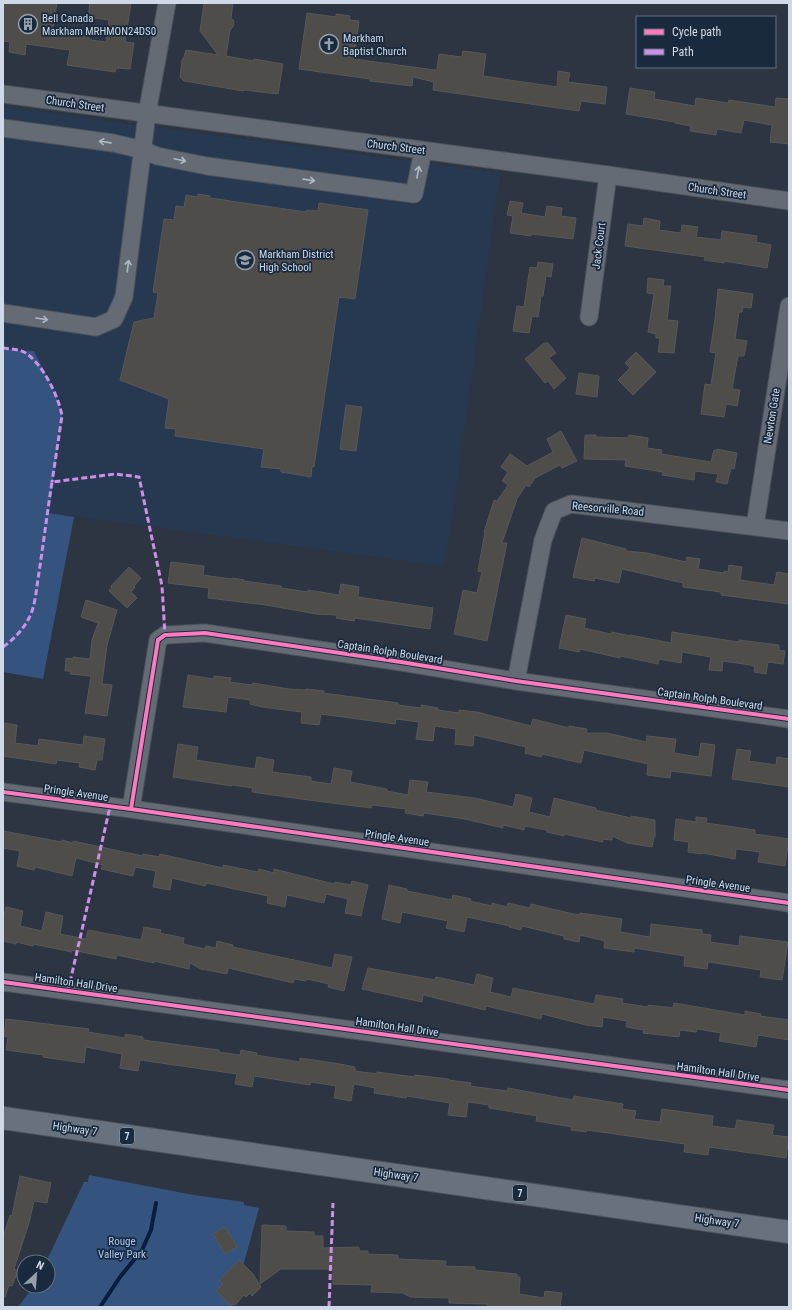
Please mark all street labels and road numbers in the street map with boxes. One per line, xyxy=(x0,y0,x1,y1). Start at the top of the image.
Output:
street label: Church Street xyxy=(45,93,105,115)
street label: Church Street xyxy=(366,137,426,157)
street label: Church Street xyxy=(687,180,747,202)
street label: Jack Court xyxy=(590,222,608,270)
street label: Newton Gate xyxy=(761,387,783,445)
street label: Reesorville Road xyxy=(571,499,645,519)
street label: Captain Rolph Boulevard xyxy=(337,637,443,667)
street label: Captain Rolph Boulevard xyxy=(657,685,763,713)
street label: Pringle Avenue xyxy=(43,782,109,804)
street label: Pringle Avenue xyxy=(364,827,430,849)
street label: Pringle Avenue xyxy=(685,873,751,895)
street label: Hamilton Hall Drive xyxy=(34,971,118,995)
street label: Hamilton Hall Drive xyxy=(355,1015,439,1039)
street label: Hamilton Hall Drive xyxy=(676,1060,760,1084)
street label: Highway 7 xyxy=(52,1119,98,1139)
road number: 7 xyxy=(120,1128,134,1144)
street label: Highway 7 xyxy=(373,1165,419,1185)
road number: 7 xyxy=(513,1185,527,1201)
street label: Highway 7 xyxy=(694,1211,740,1231)

